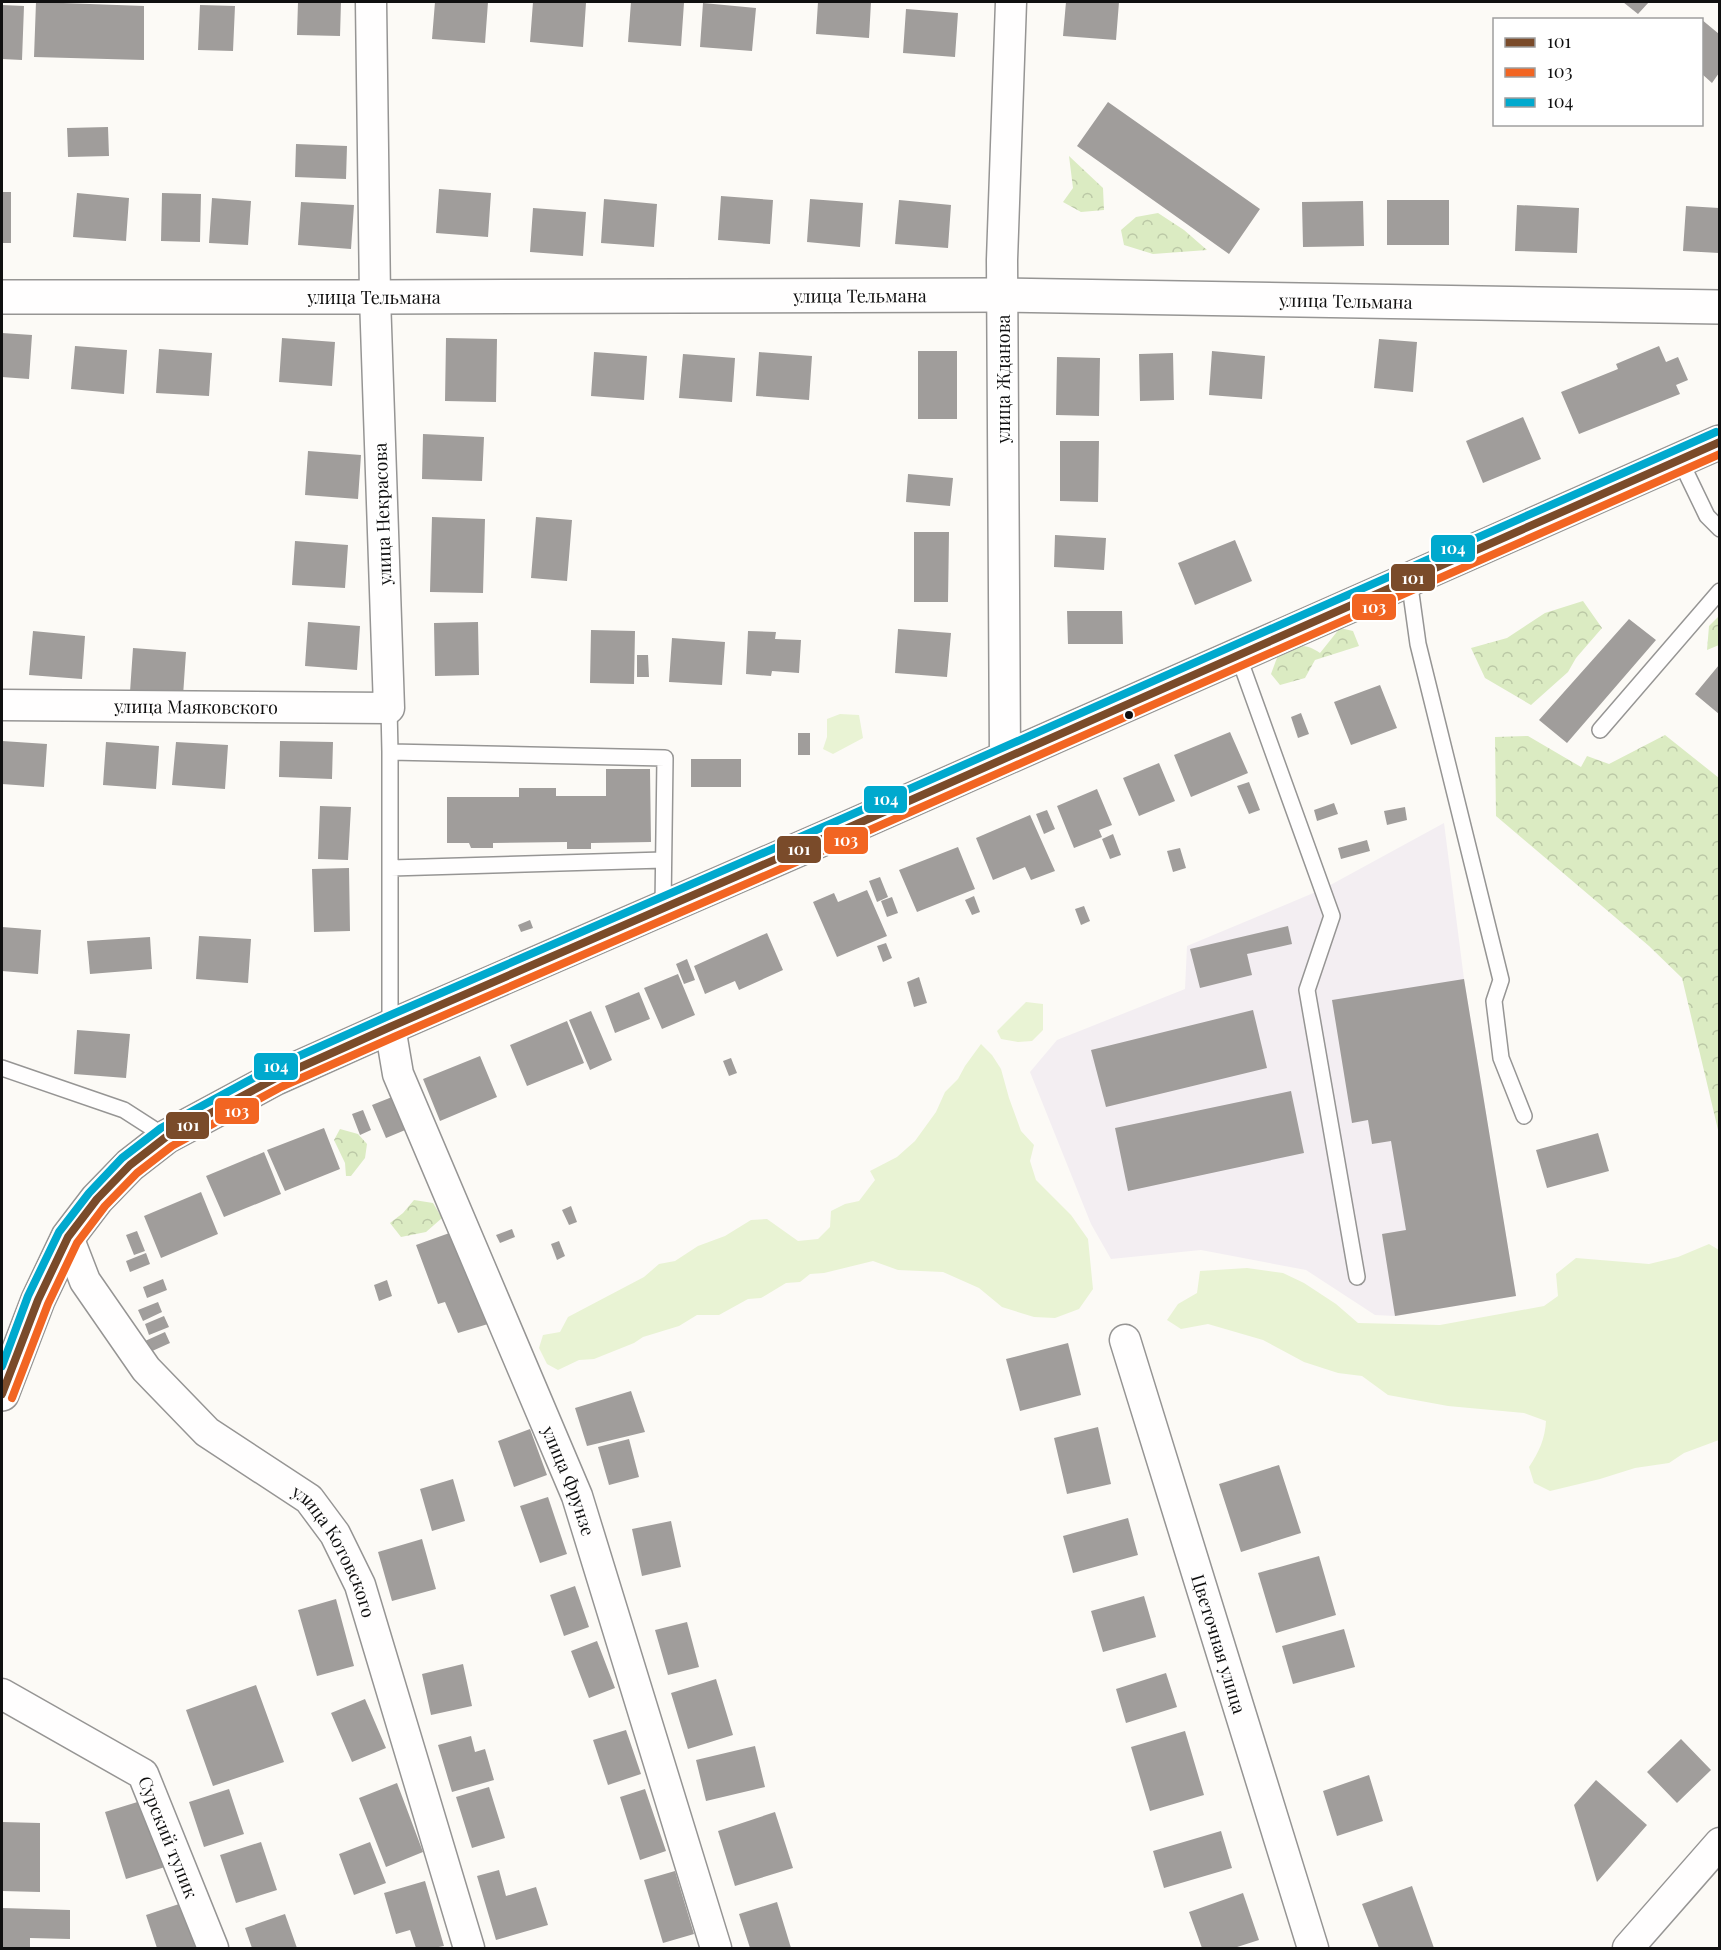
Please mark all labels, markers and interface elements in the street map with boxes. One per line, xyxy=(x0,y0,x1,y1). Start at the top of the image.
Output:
legend xyxy=(1493,18,1703,126)
text: 101 xyxy=(1547,29,1571,53)
text: 103 xyxy=(1547,59,1573,83)
text: 104 xyxy=(1547,89,1573,113)
street label: улица Тельмана xyxy=(792,283,927,308)
street label: улица Тельмана xyxy=(306,285,441,309)
street label: улица Тельмана xyxy=(1278,288,1413,314)
street label: улица Жданова xyxy=(991,315,1015,444)
street label: улица Некрасова xyxy=(368,442,397,587)
line badge: 104 xyxy=(1430,534,1476,563)
text: 104 xyxy=(1441,537,1465,558)
line badge: 101 xyxy=(1390,563,1436,592)
text: 101 xyxy=(1402,567,1424,588)
line badge: 103 xyxy=(1351,593,1397,621)
text: 103 xyxy=(1362,596,1386,617)
street label: улица Маяковского xyxy=(113,694,278,719)
unlabelled marker xyxy=(1123,709,1135,721)
line badge: 104 xyxy=(863,785,908,814)
text: 104 xyxy=(874,788,898,809)
line badge: 103 xyxy=(823,826,869,855)
text: 103 xyxy=(834,829,858,850)
line badge: 101 xyxy=(776,835,822,864)
text: 101 xyxy=(788,838,810,859)
line badge: 104 xyxy=(253,1052,299,1081)
text: 104 xyxy=(264,1055,288,1076)
line badge: 103 xyxy=(214,1097,260,1125)
text: 103 xyxy=(225,1100,249,1121)
line badge: 101 xyxy=(165,1111,210,1140)
text: 101 xyxy=(177,1114,199,1135)
street label: улица Фрунзе xyxy=(536,1421,601,1539)
street label: улица Котовского xyxy=(287,1479,381,1621)
street label: Цветочная улица xyxy=(1186,1571,1252,1717)
street label: Сурский тупик xyxy=(133,1772,204,1902)

